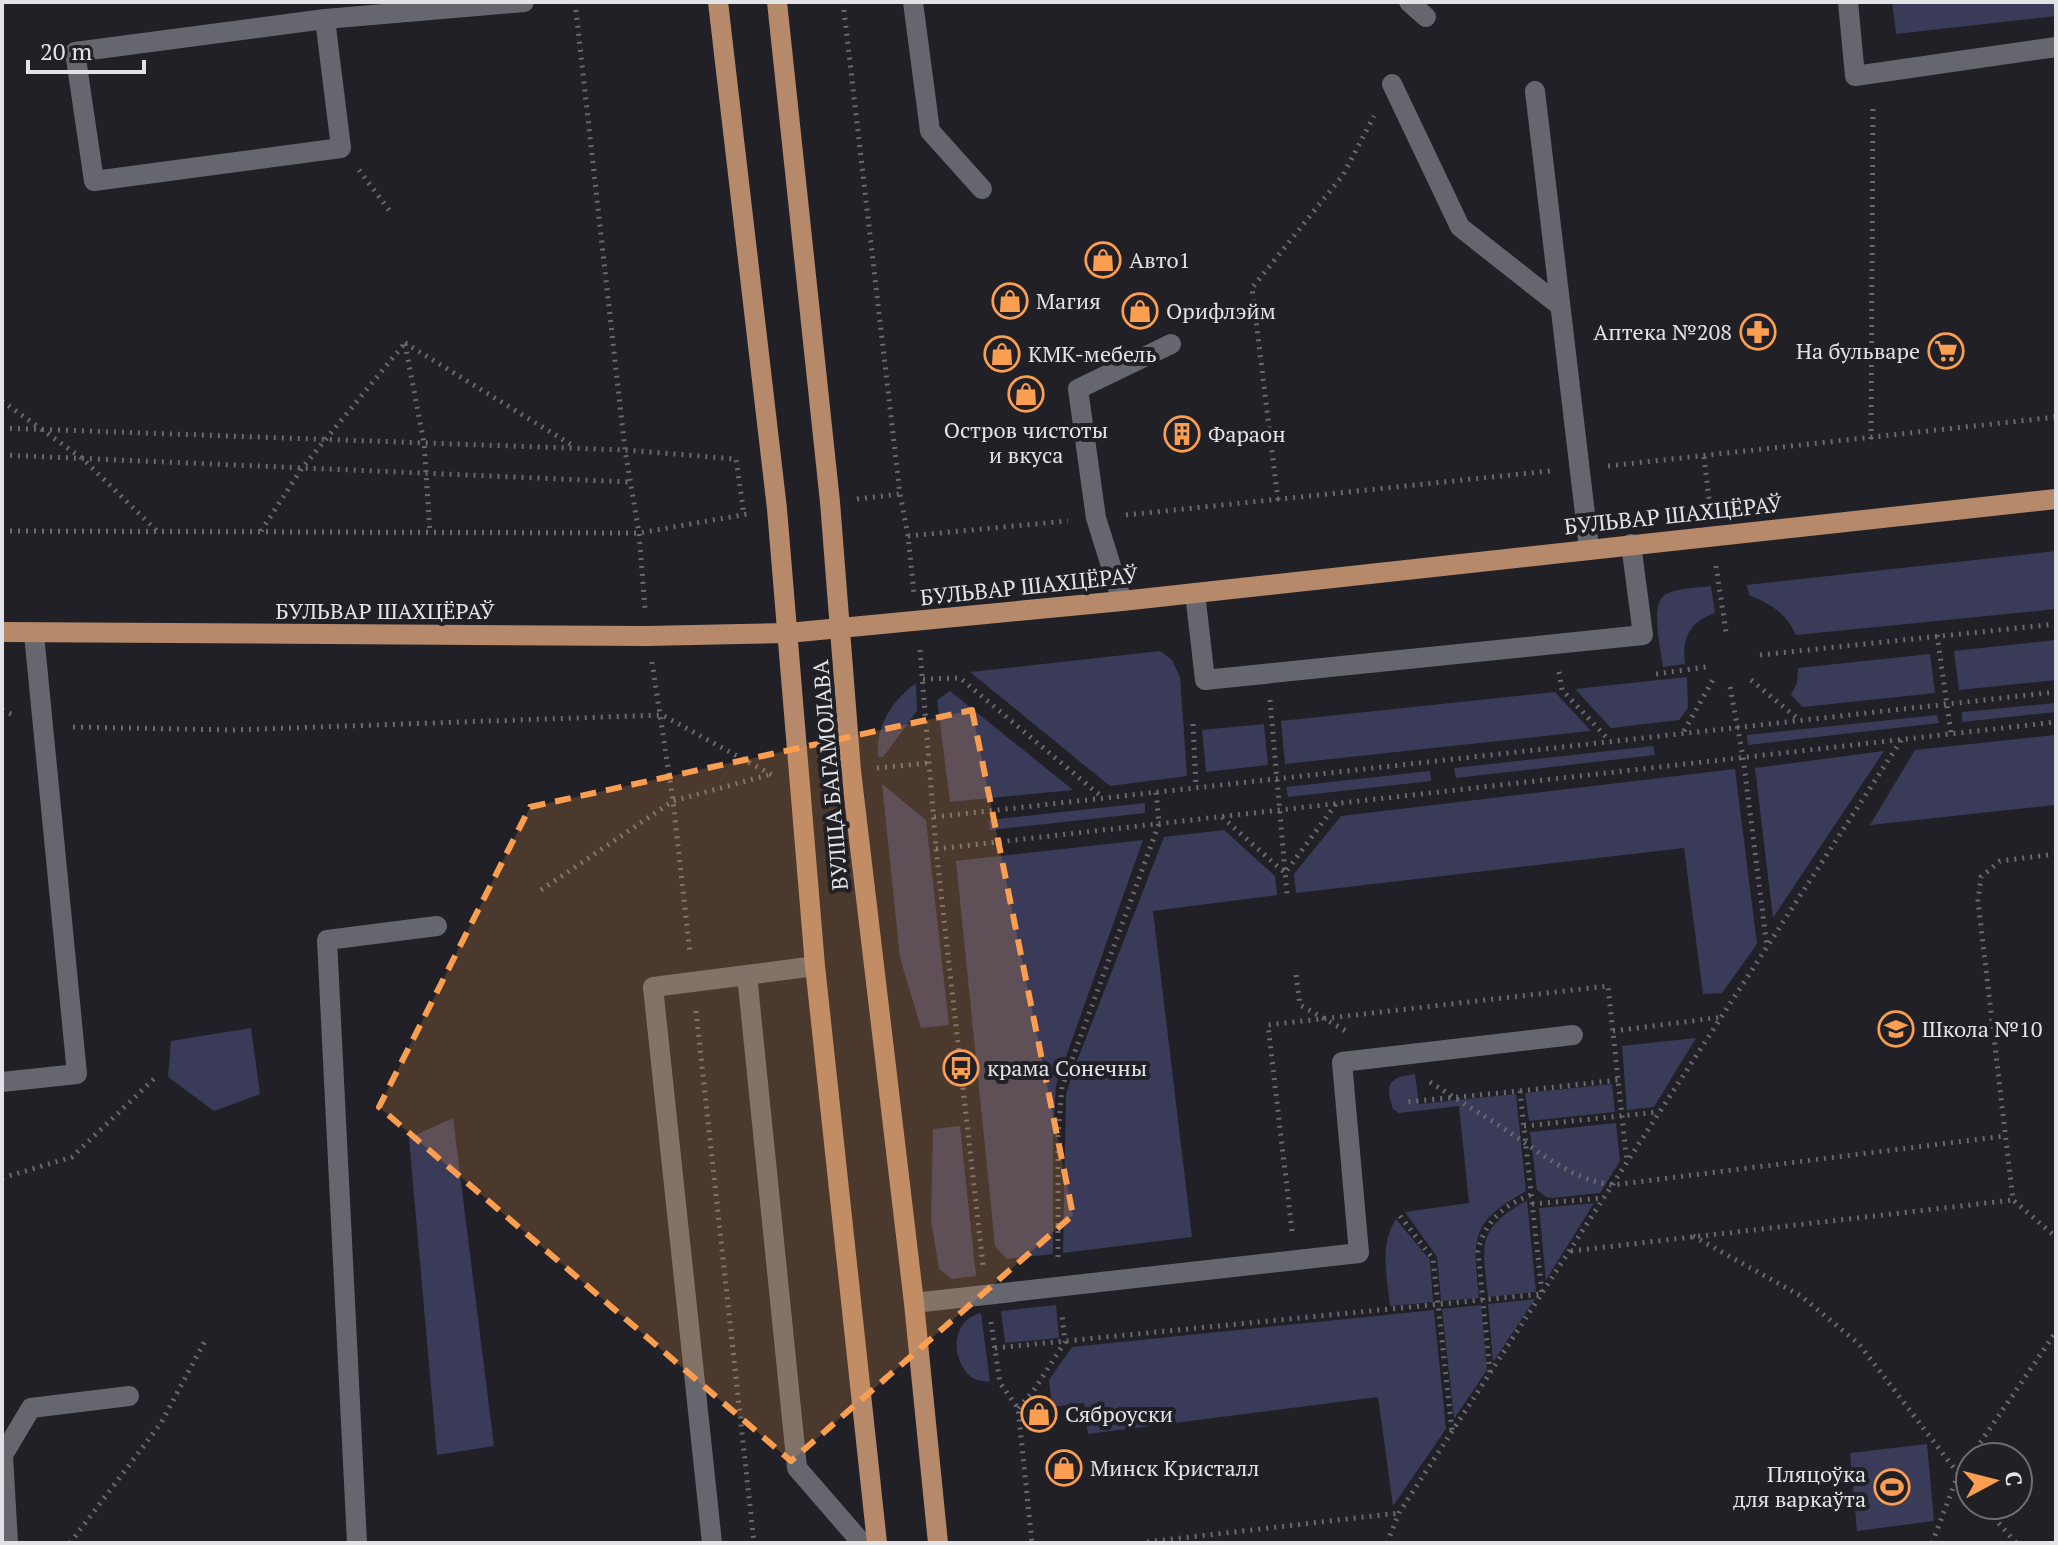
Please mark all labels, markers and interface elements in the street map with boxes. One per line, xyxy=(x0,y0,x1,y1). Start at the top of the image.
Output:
scale bar xyxy=(28,24,144,74)
text: 20 m xyxy=(40,35,92,67)
shop icon: Авто1 xyxy=(1084,241,1122,279)
place label: Авто1 xyxy=(1129,245,1190,274)
shop icon: Магия xyxy=(991,282,1029,320)
place label: Магия xyxy=(1036,286,1101,315)
shop icon: Орифлэйм xyxy=(1121,292,1159,330)
place label: Орифлэйм xyxy=(1166,296,1276,325)
pharmacy icon: Аптека №208 xyxy=(1739,313,1777,351)
place label: Аптека №208 xyxy=(1593,317,1732,346)
supermarket icon: На бульваре xyxy=(1927,332,1965,370)
shop icon: КМК-мебель xyxy=(983,335,1021,373)
place label: На бульваре xyxy=(1796,336,1920,365)
place label: КМК-мебель xyxy=(1028,339,1157,368)
shop icon: Остров чистоты и вкуса xyxy=(1007,375,1045,413)
place label: Остров чистоты и вкуса xyxy=(944,415,1108,469)
building icon: Фараон xyxy=(1163,415,1201,453)
place label: Фараон xyxy=(1208,419,1286,448)
street label: БУЛЬВАР ШАХЦЁРАЎ xyxy=(1563,489,1784,540)
street label: БУЛЬВАР ШАХЦЁРАЎ xyxy=(919,560,1140,611)
street label: БУЛЬВАР ШАХЦЁРАЎ xyxy=(276,596,495,625)
street label: ВУЛІЦА БАГАМОЛАВА xyxy=(805,658,854,891)
school or university icon: Школа №10 xyxy=(1877,1010,1915,1048)
place label: Школа №10 xyxy=(1922,1014,2042,1043)
bus stop icon: крама Сонечны xyxy=(942,1049,980,1087)
place label: крама Сонечны xyxy=(987,1053,1147,1082)
shop icon: Сяброуски xyxy=(1020,1395,1058,1433)
place label: Сяброуски xyxy=(1065,1399,1173,1428)
north arrow xyxy=(1954,1441,2034,1521)
shop icon: Минск Кристалл xyxy=(1045,1449,1083,1487)
place label: Минск Кристалл xyxy=(1090,1453,1259,1482)
place label: Пляцоўка для варкаўта xyxy=(1733,1459,1866,1513)
sports icon: Пляцоўка для варкаўта xyxy=(1873,1468,1911,1506)
text: С xyxy=(1999,1470,2030,1487)

